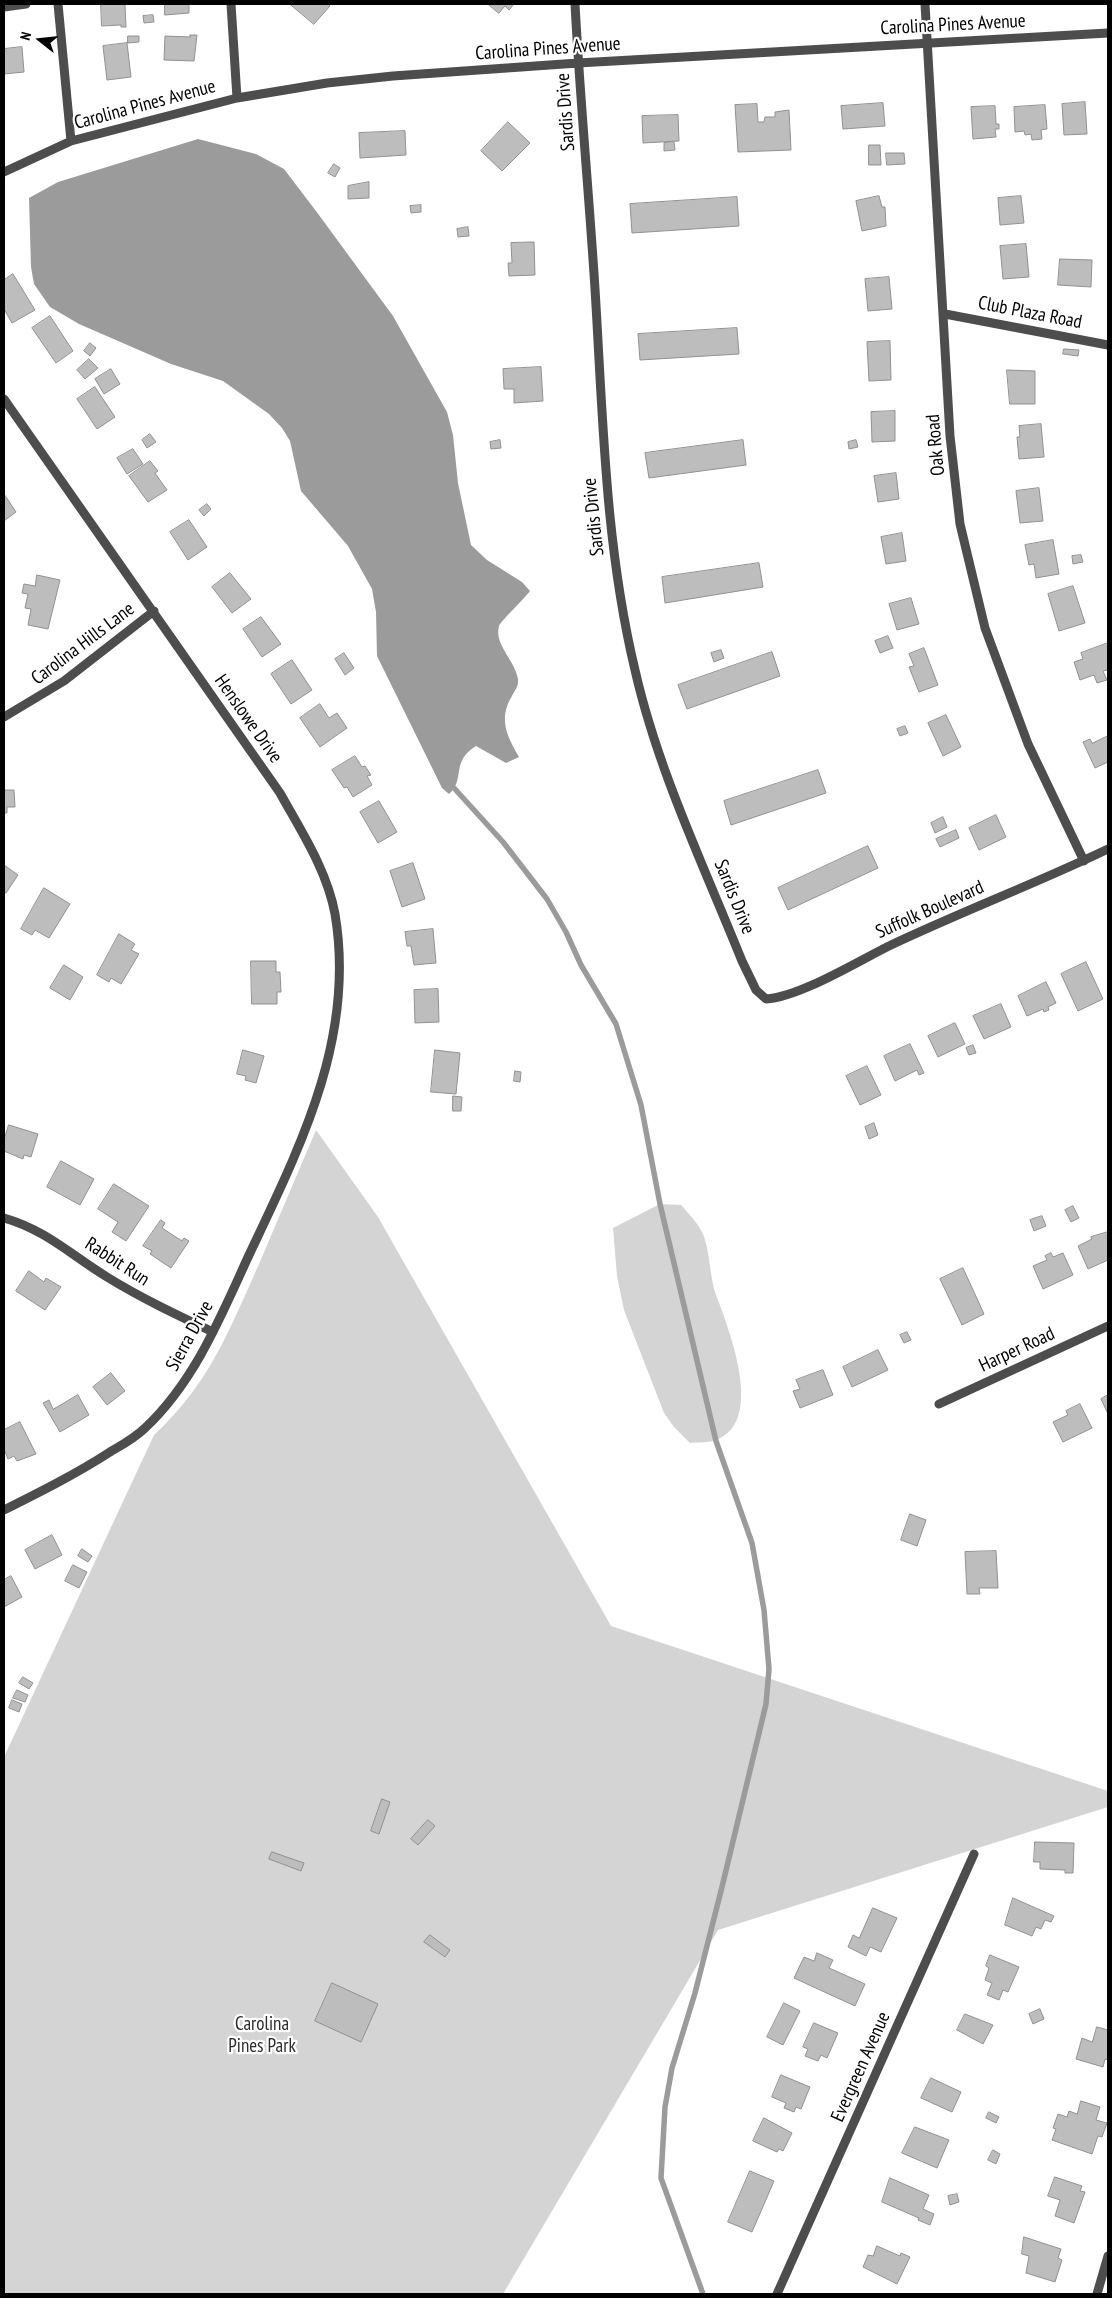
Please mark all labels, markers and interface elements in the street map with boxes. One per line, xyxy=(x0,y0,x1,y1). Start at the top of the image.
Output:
street label: Carolina Pines Avenue xyxy=(880,10,1026,40)
north arrow xyxy=(15,15,65,65)
text: N xyxy=(16,30,35,42)
street label: Carolina Pines Avenue xyxy=(475,33,621,65)
street label: Sardis Drive xyxy=(552,72,580,152)
street label: Carolina Pines Avenue xyxy=(72,75,218,135)
street label: Club Plaza Road xyxy=(976,292,1084,334)
street label: Oak Road xyxy=(922,413,950,477)
street label: Sardis Drive xyxy=(579,477,609,557)
street label: Carolina Hills Lane xyxy=(27,598,139,690)
street label: Henslowe Drive xyxy=(209,670,287,768)
street label: Sardis Drive xyxy=(709,856,759,938)
street label: Suffolk Boulevard xyxy=(872,876,988,944)
street label: Rabbit Run xyxy=(80,1233,154,1291)
street label: Sierra Drive xyxy=(161,1297,219,1375)
street label: Harper Road xyxy=(976,1323,1058,1377)
street label: Evergreen Avenue xyxy=(827,2008,895,2126)
park label: Carolina Pines Park xyxy=(228,2014,296,2058)

